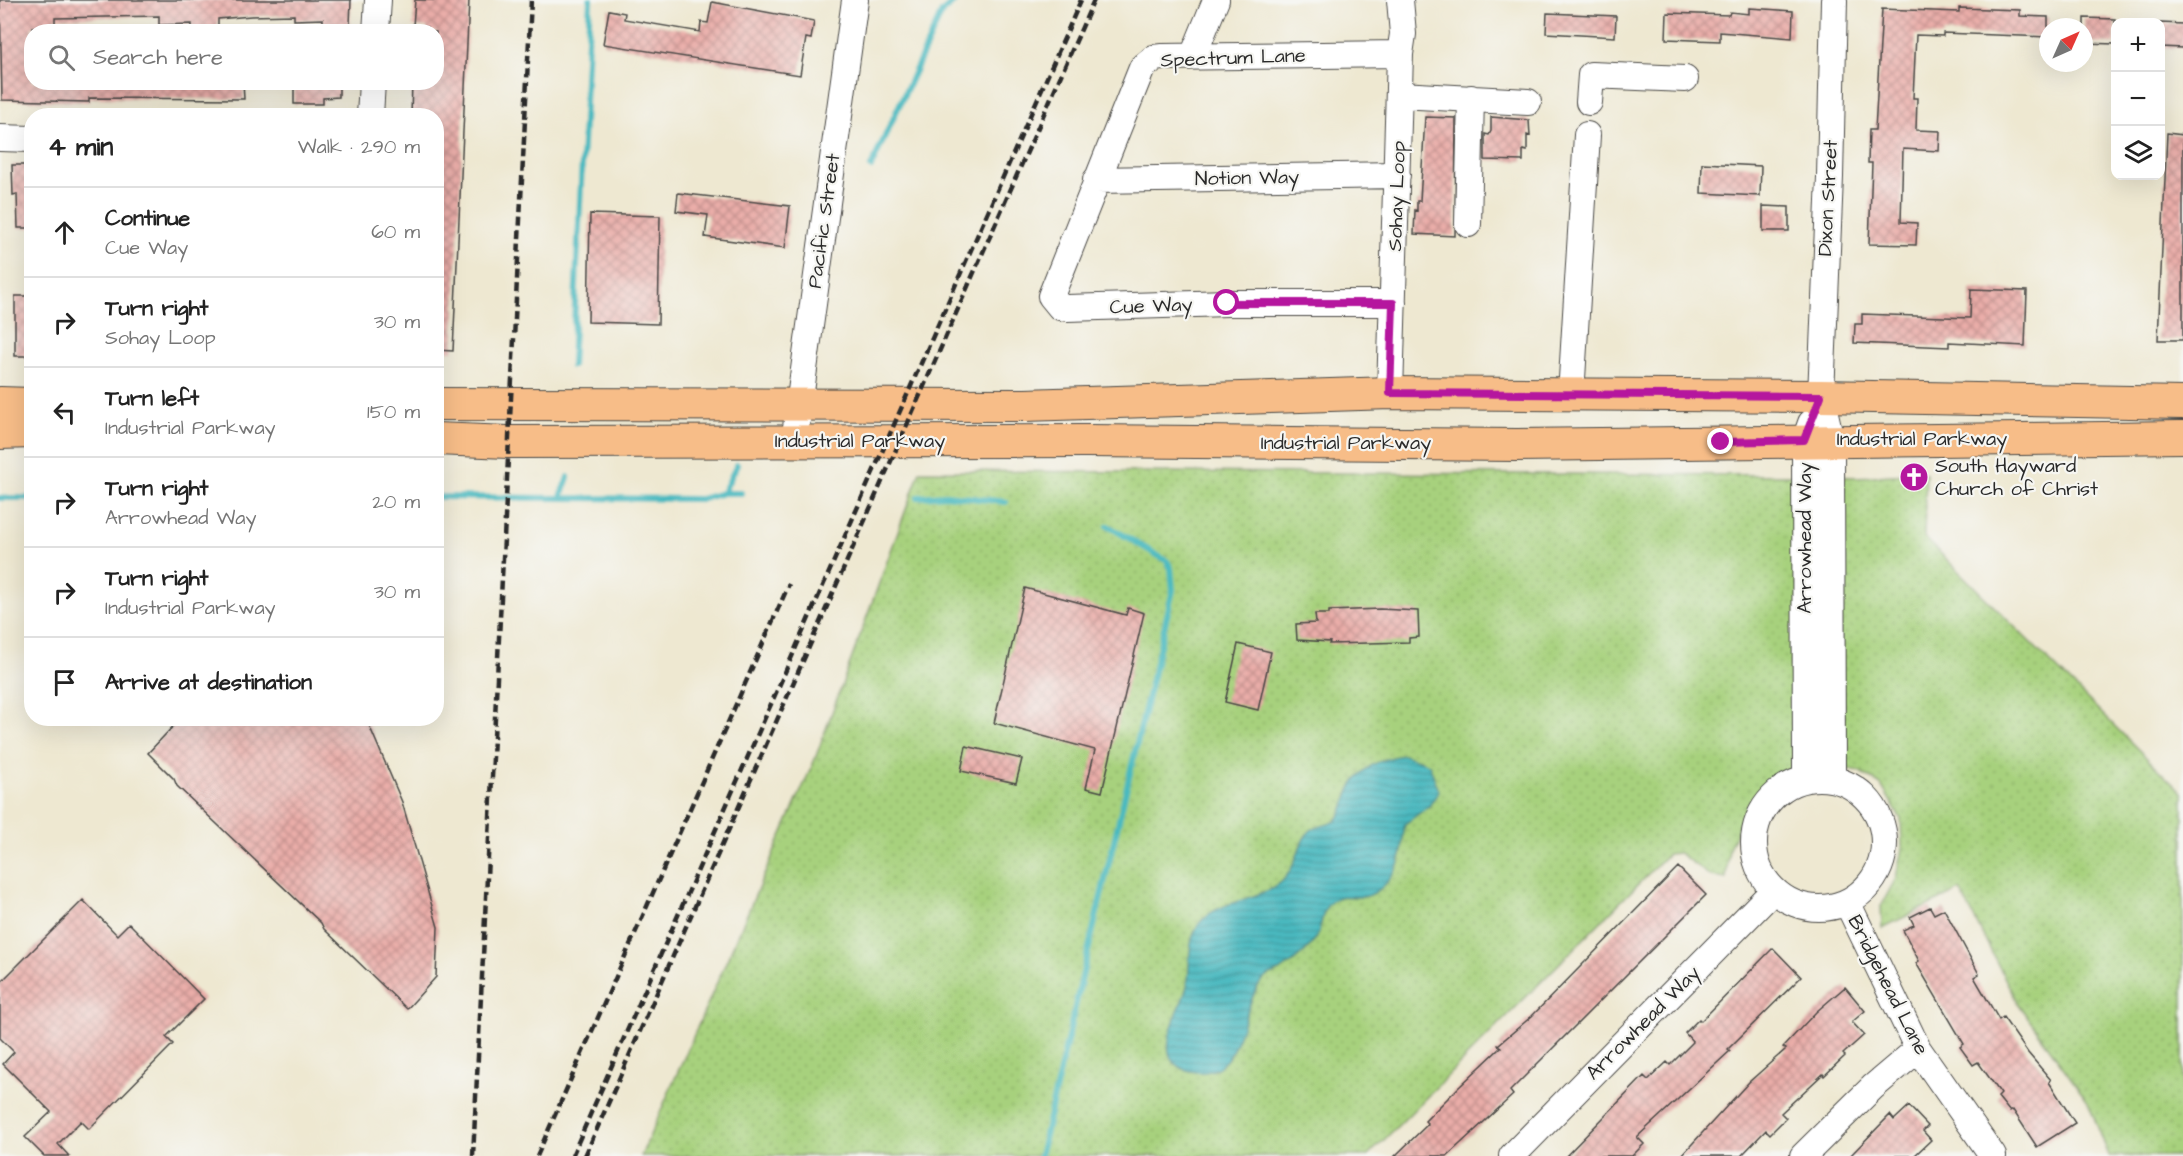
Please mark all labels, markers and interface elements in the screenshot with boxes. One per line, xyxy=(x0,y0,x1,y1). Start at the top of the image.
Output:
north arrow xyxy=(2039,18,2093,72)
map controls xyxy=(2111,18,2165,180)
button: + xyxy=(2111,18,2165,72)
search box xyxy=(24,24,444,90)
icon: search xyxy=(45,41,78,74)
street label: Spectrum Lane xyxy=(1160,41,1306,75)
text: Search here xyxy=(93,42,223,73)
button: − xyxy=(2111,72,2165,126)
button: layers xyxy=(2111,126,2165,180)
text: 4 min xyxy=(48,129,113,165)
text: Walk · 290 m xyxy=(298,133,420,161)
street label: Dixon Street xyxy=(1811,139,1845,257)
street label: Sohay Loop xyxy=(1381,140,1414,252)
street label: Pacific Street xyxy=(801,152,847,290)
street label: Notion Way xyxy=(1195,163,1299,194)
text: Continue xyxy=(105,203,190,234)
icon: ahead xyxy=(48,216,81,249)
text: 60 m xyxy=(371,218,420,246)
text: Cue Way xyxy=(105,234,188,262)
route start xyxy=(1213,289,1239,315)
street label: Cue Way xyxy=(1109,291,1193,322)
text: Turn right xyxy=(105,293,208,324)
icon: right xyxy=(48,306,81,339)
text: 30 m xyxy=(374,308,420,336)
text: Sohay Loop xyxy=(105,324,216,352)
text: Turn left xyxy=(105,383,199,414)
icon: left xyxy=(48,396,81,429)
text: 150 m xyxy=(367,398,420,426)
text: Industrial Parkway xyxy=(105,414,276,442)
street label: Industrial Parkway xyxy=(1837,425,2007,454)
street label: Industrial Parkway xyxy=(775,427,945,456)
route end xyxy=(1707,428,1733,454)
street label: Industrial Parkway xyxy=(1261,429,1431,458)
place label: South Hayward Church of Christ xyxy=(1935,452,2098,503)
church icon: South Hayward Church of Christ xyxy=(1898,461,1930,493)
street label: Arrowhead Way xyxy=(1791,462,1820,614)
text: Turn right xyxy=(105,473,208,504)
icon: right xyxy=(48,486,81,519)
text: 20 m xyxy=(372,488,420,516)
text: Arrowhead Way xyxy=(105,504,256,532)
text: Turn right xyxy=(105,563,208,594)
icon: right xyxy=(48,576,81,609)
text: 30 m xyxy=(374,578,420,606)
text: Industrial Parkway xyxy=(105,594,276,622)
icon: arrive xyxy=(48,666,81,699)
text: Arrive at destination xyxy=(105,667,312,698)
street label: Bridgehead Lane xyxy=(1840,910,1935,1060)
street label: Arrowhead Way xyxy=(1580,960,1707,1087)

